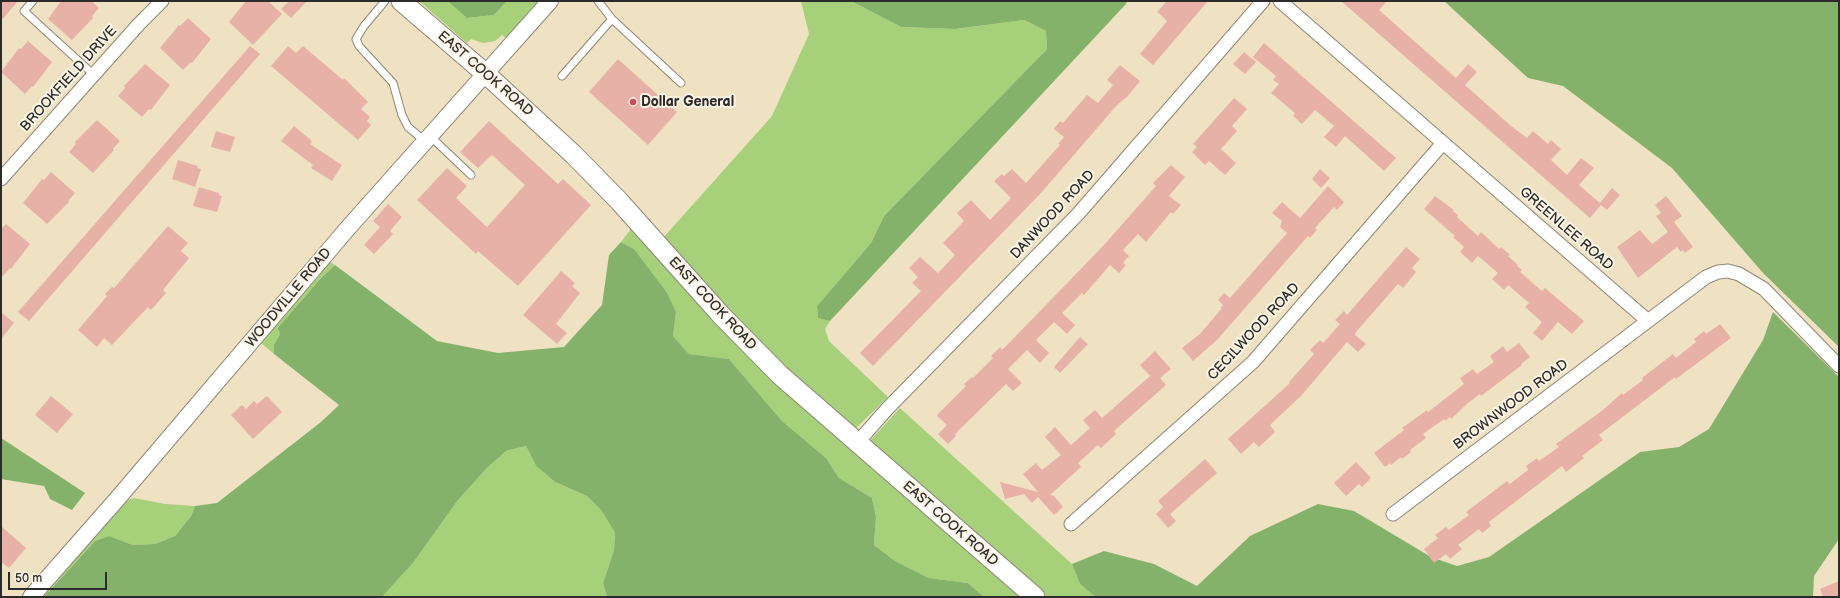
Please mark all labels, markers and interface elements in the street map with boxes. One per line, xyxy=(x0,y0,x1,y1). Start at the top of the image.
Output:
street label: BROOKFIELD DRIVE xyxy=(17,23,121,135)
street label: EAST COOK ROAD xyxy=(434,28,536,120)
place label: Dollar General xyxy=(641,94,734,110)
marker: Dollar General xyxy=(628,97,638,107)
street label: DANWOOD ROAD xyxy=(1008,167,1098,263)
street label: GREENLEE ROAD xyxy=(1516,184,1616,274)
street label: WOODVILLE ROAD xyxy=(243,245,335,351)
street label: EAST COOK ROAD xyxy=(665,254,759,354)
street label: CECILWOOD ROAD xyxy=(1205,280,1303,384)
street label: BROWNWOOD ROAD xyxy=(1450,356,1572,454)
street label: EAST COOK ROAD xyxy=(899,478,1001,570)
scale bar xyxy=(10,564,109,590)
text: 50 m xyxy=(15,571,42,586)

